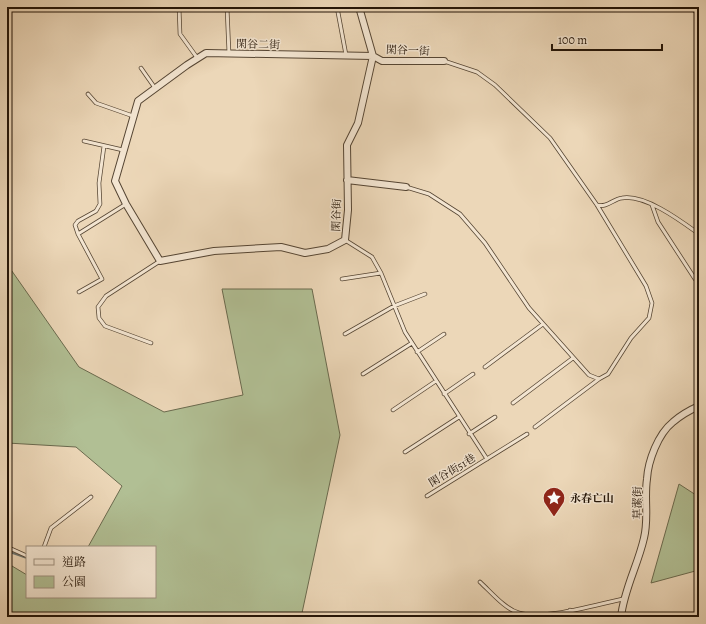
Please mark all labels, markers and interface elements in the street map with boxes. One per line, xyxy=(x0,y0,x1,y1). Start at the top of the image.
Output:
scale bar xyxy=(552,26,662,52)
text: 100 m xyxy=(558,32,587,48)
street label: 閑谷二街 xyxy=(236,37,280,52)
street label: 閑谷一街 xyxy=(386,42,430,59)
street label: 閑谷街 xyxy=(328,198,345,232)
street label: 閑谷街51巷 xyxy=(426,450,479,490)
place icon: 永春亡山 xyxy=(541,485,567,518)
street label: 草潔街 xyxy=(630,487,645,520)
place label: 永春亡山 xyxy=(570,491,614,506)
legend xyxy=(26,546,156,598)
text: 道路 xyxy=(62,554,86,570)
text: 公園 xyxy=(62,574,86,590)

